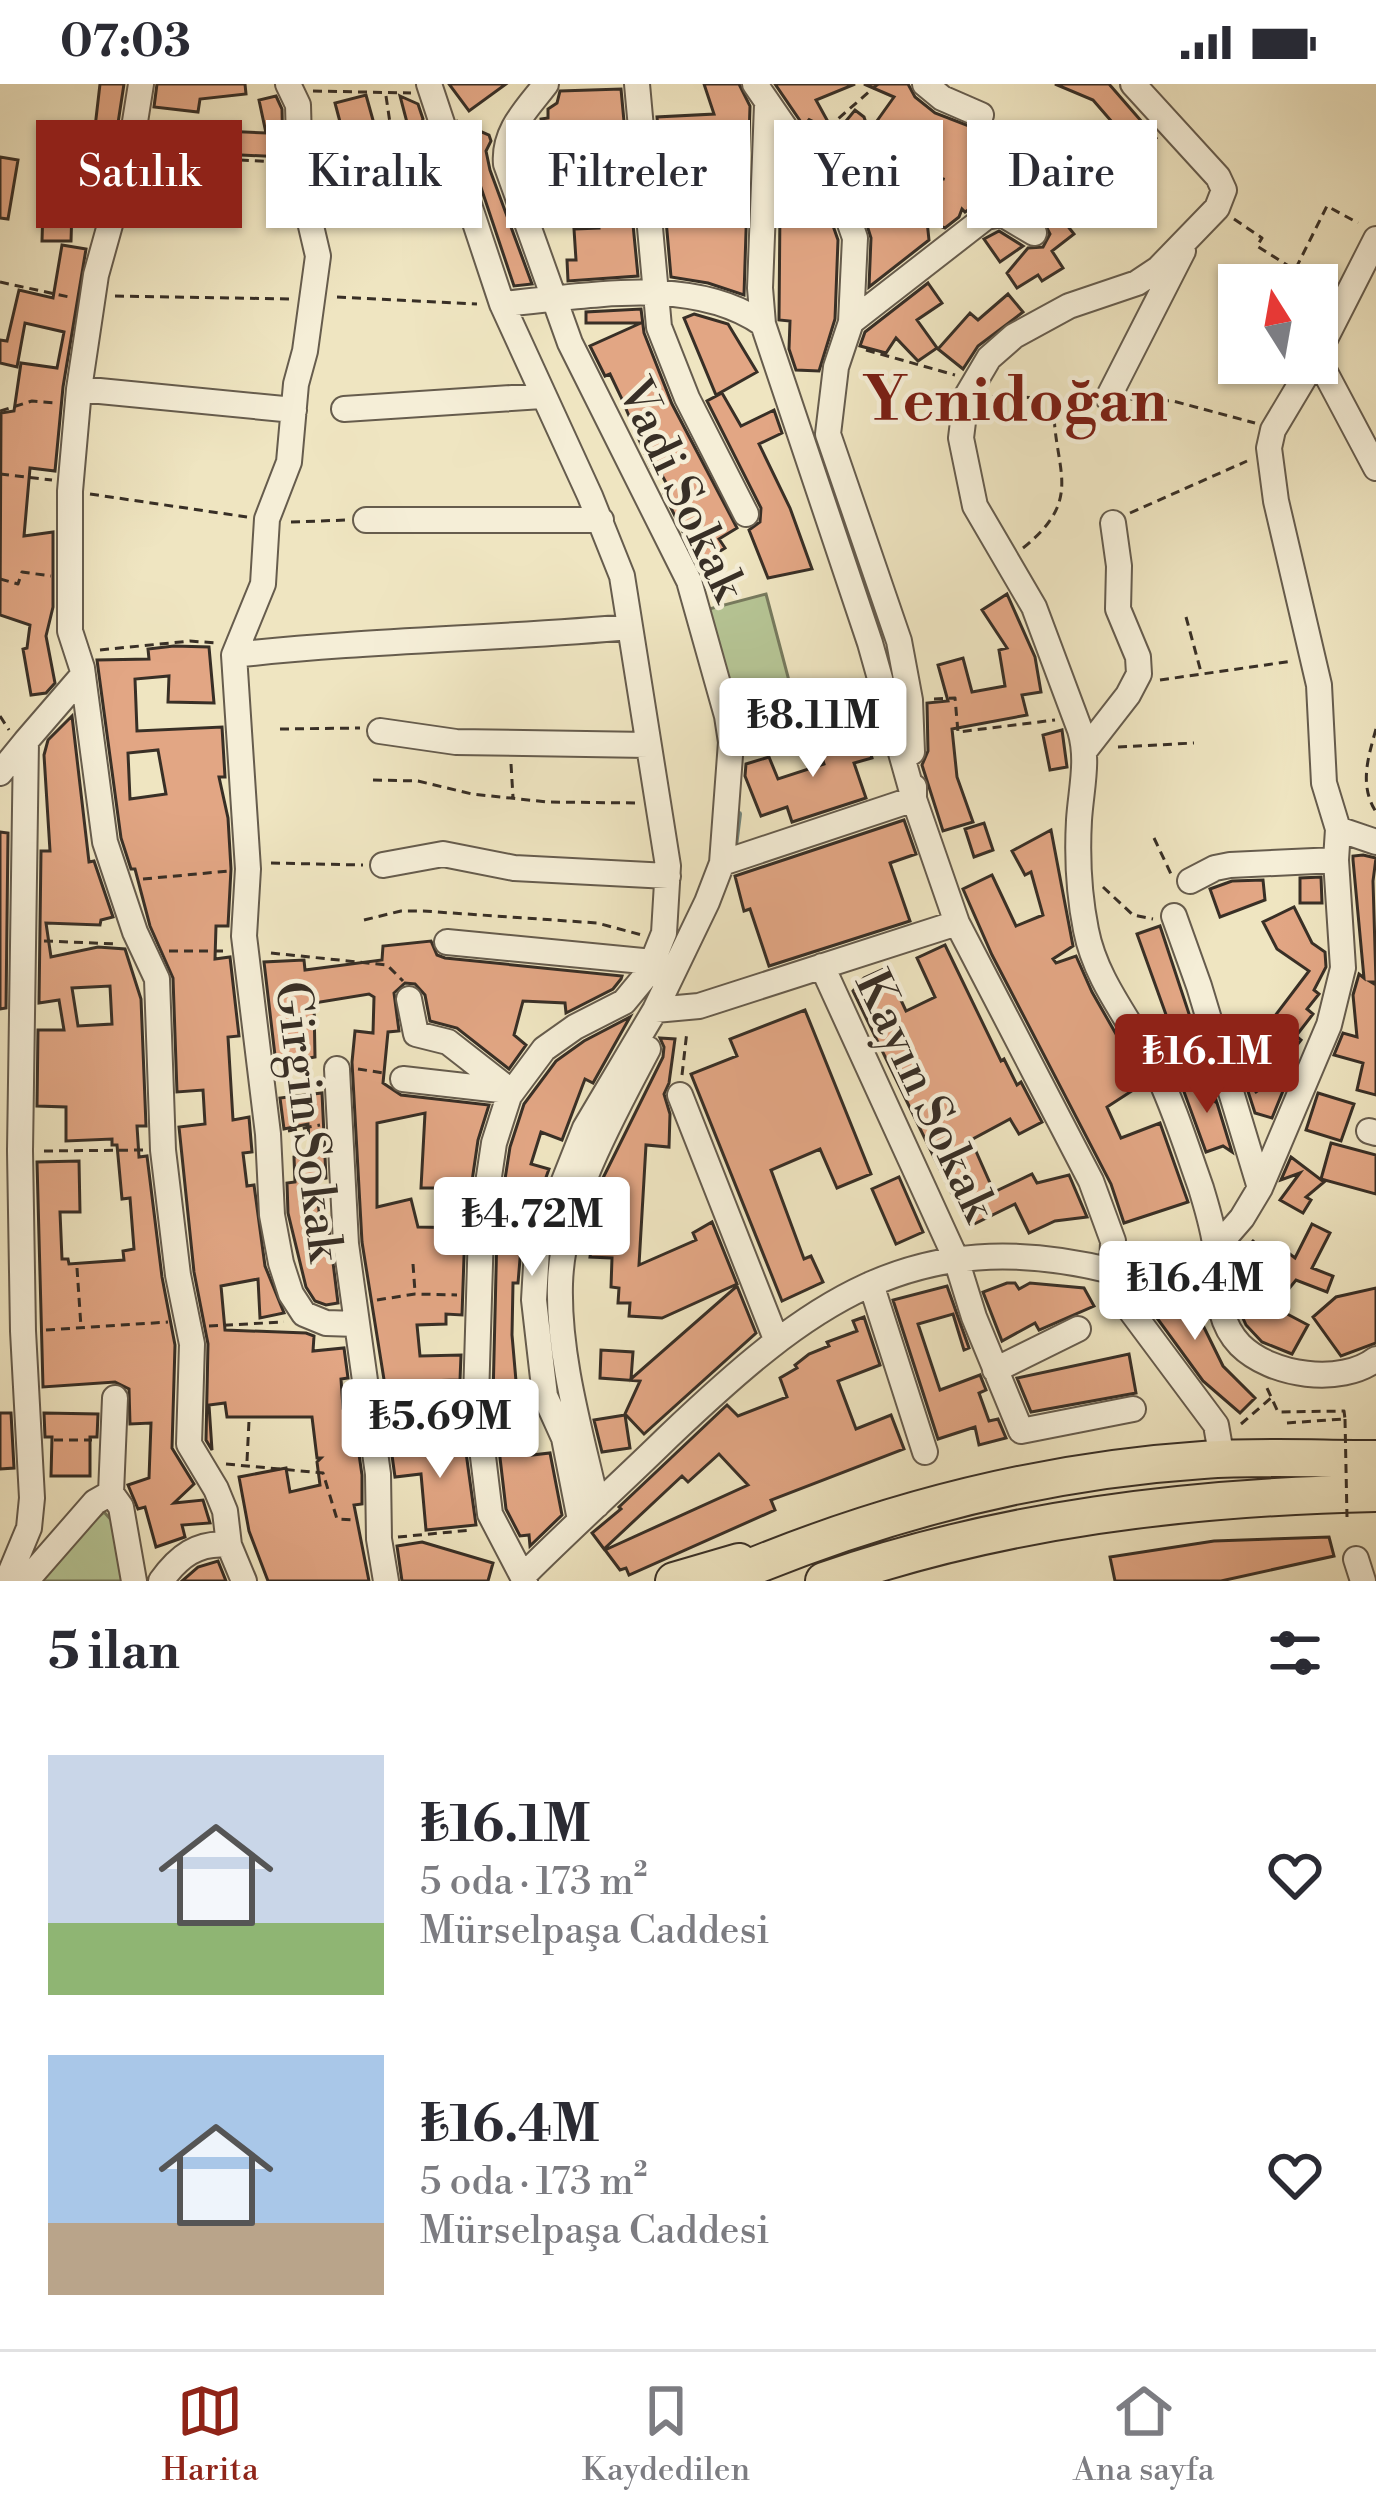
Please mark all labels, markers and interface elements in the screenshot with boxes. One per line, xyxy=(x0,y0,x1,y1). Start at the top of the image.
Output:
text: 07:03 xyxy=(60,14,191,71)
chip: Satılık xyxy=(36,120,242,228)
chip: Kiralık xyxy=(266,120,482,228)
chip: Filtreler xyxy=(506,120,750,228)
chip: Yeni xyxy=(774,120,943,228)
chip: Daire xyxy=(967,120,1157,228)
north arrow xyxy=(1218,264,1338,384)
map controls xyxy=(1218,264,1338,384)
district label: Yenidoğan xyxy=(862,365,1168,440)
street label: Vadi Sokak xyxy=(602,369,759,613)
pin: ₺8.11M xyxy=(715,678,911,780)
text: ₺8.11M xyxy=(746,692,880,741)
street label: Kayın Sokak xyxy=(840,962,1010,1233)
street label: Girgin Sokak xyxy=(260,978,354,1268)
pin: ₺16.1M xyxy=(1109,1014,1305,1116)
text: ₺16.1M xyxy=(1142,1028,1272,1077)
pin: ₺4.72M xyxy=(434,1177,630,1279)
text: ₺4.72M xyxy=(461,1191,603,1240)
pin: ₺16.4M xyxy=(1097,1241,1293,1343)
text: ₺16.4M xyxy=(1126,1255,1264,1304)
pin: ₺5.69M xyxy=(342,1379,538,1481)
text: ₺5.69M xyxy=(369,1393,511,1442)
icon: filters xyxy=(1262,1620,1328,1686)
text: 5 ilan xyxy=(48,1621,180,1685)
text: ₺16.1M xyxy=(420,1794,590,1858)
icon: home xyxy=(144,1803,288,1947)
icon: heart xyxy=(1262,1842,1328,1908)
text: 5 oda · 173 m² xyxy=(420,1858,647,1907)
text: Mürselpaşa Caddesi xyxy=(420,1907,769,1956)
text: ₺16.4M xyxy=(420,2094,600,2158)
icon: home xyxy=(144,2103,288,2247)
icon: heart xyxy=(1262,2142,1328,2208)
text: 5 oda · 173 m² xyxy=(420,2158,647,2207)
text: Mürselpaşa Caddesi xyxy=(420,2207,769,2256)
tab: Harita xyxy=(161,2378,259,2491)
tab: Kaydedilen xyxy=(582,2378,750,2491)
tab: Ana sayfa xyxy=(1073,2378,1214,2491)

